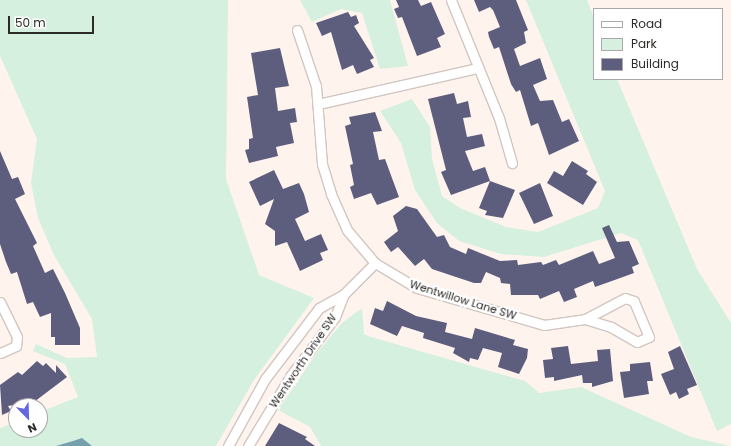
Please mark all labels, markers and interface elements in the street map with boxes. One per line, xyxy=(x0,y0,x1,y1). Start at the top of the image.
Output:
scale bar xyxy=(10,8,96,34)
legend xyxy=(593,8,723,80)
text: 50 m xyxy=(15,14,46,31)
text: Road xyxy=(631,15,662,32)
text: Park xyxy=(631,35,657,52)
text: Building xyxy=(631,55,679,72)
street label: Wentwillow Lane SW xyxy=(408,277,518,323)
street label: Wentworth Drive SW xyxy=(267,312,339,410)
north arrow xyxy=(8,398,48,438)
text: N xyxy=(25,419,39,437)

